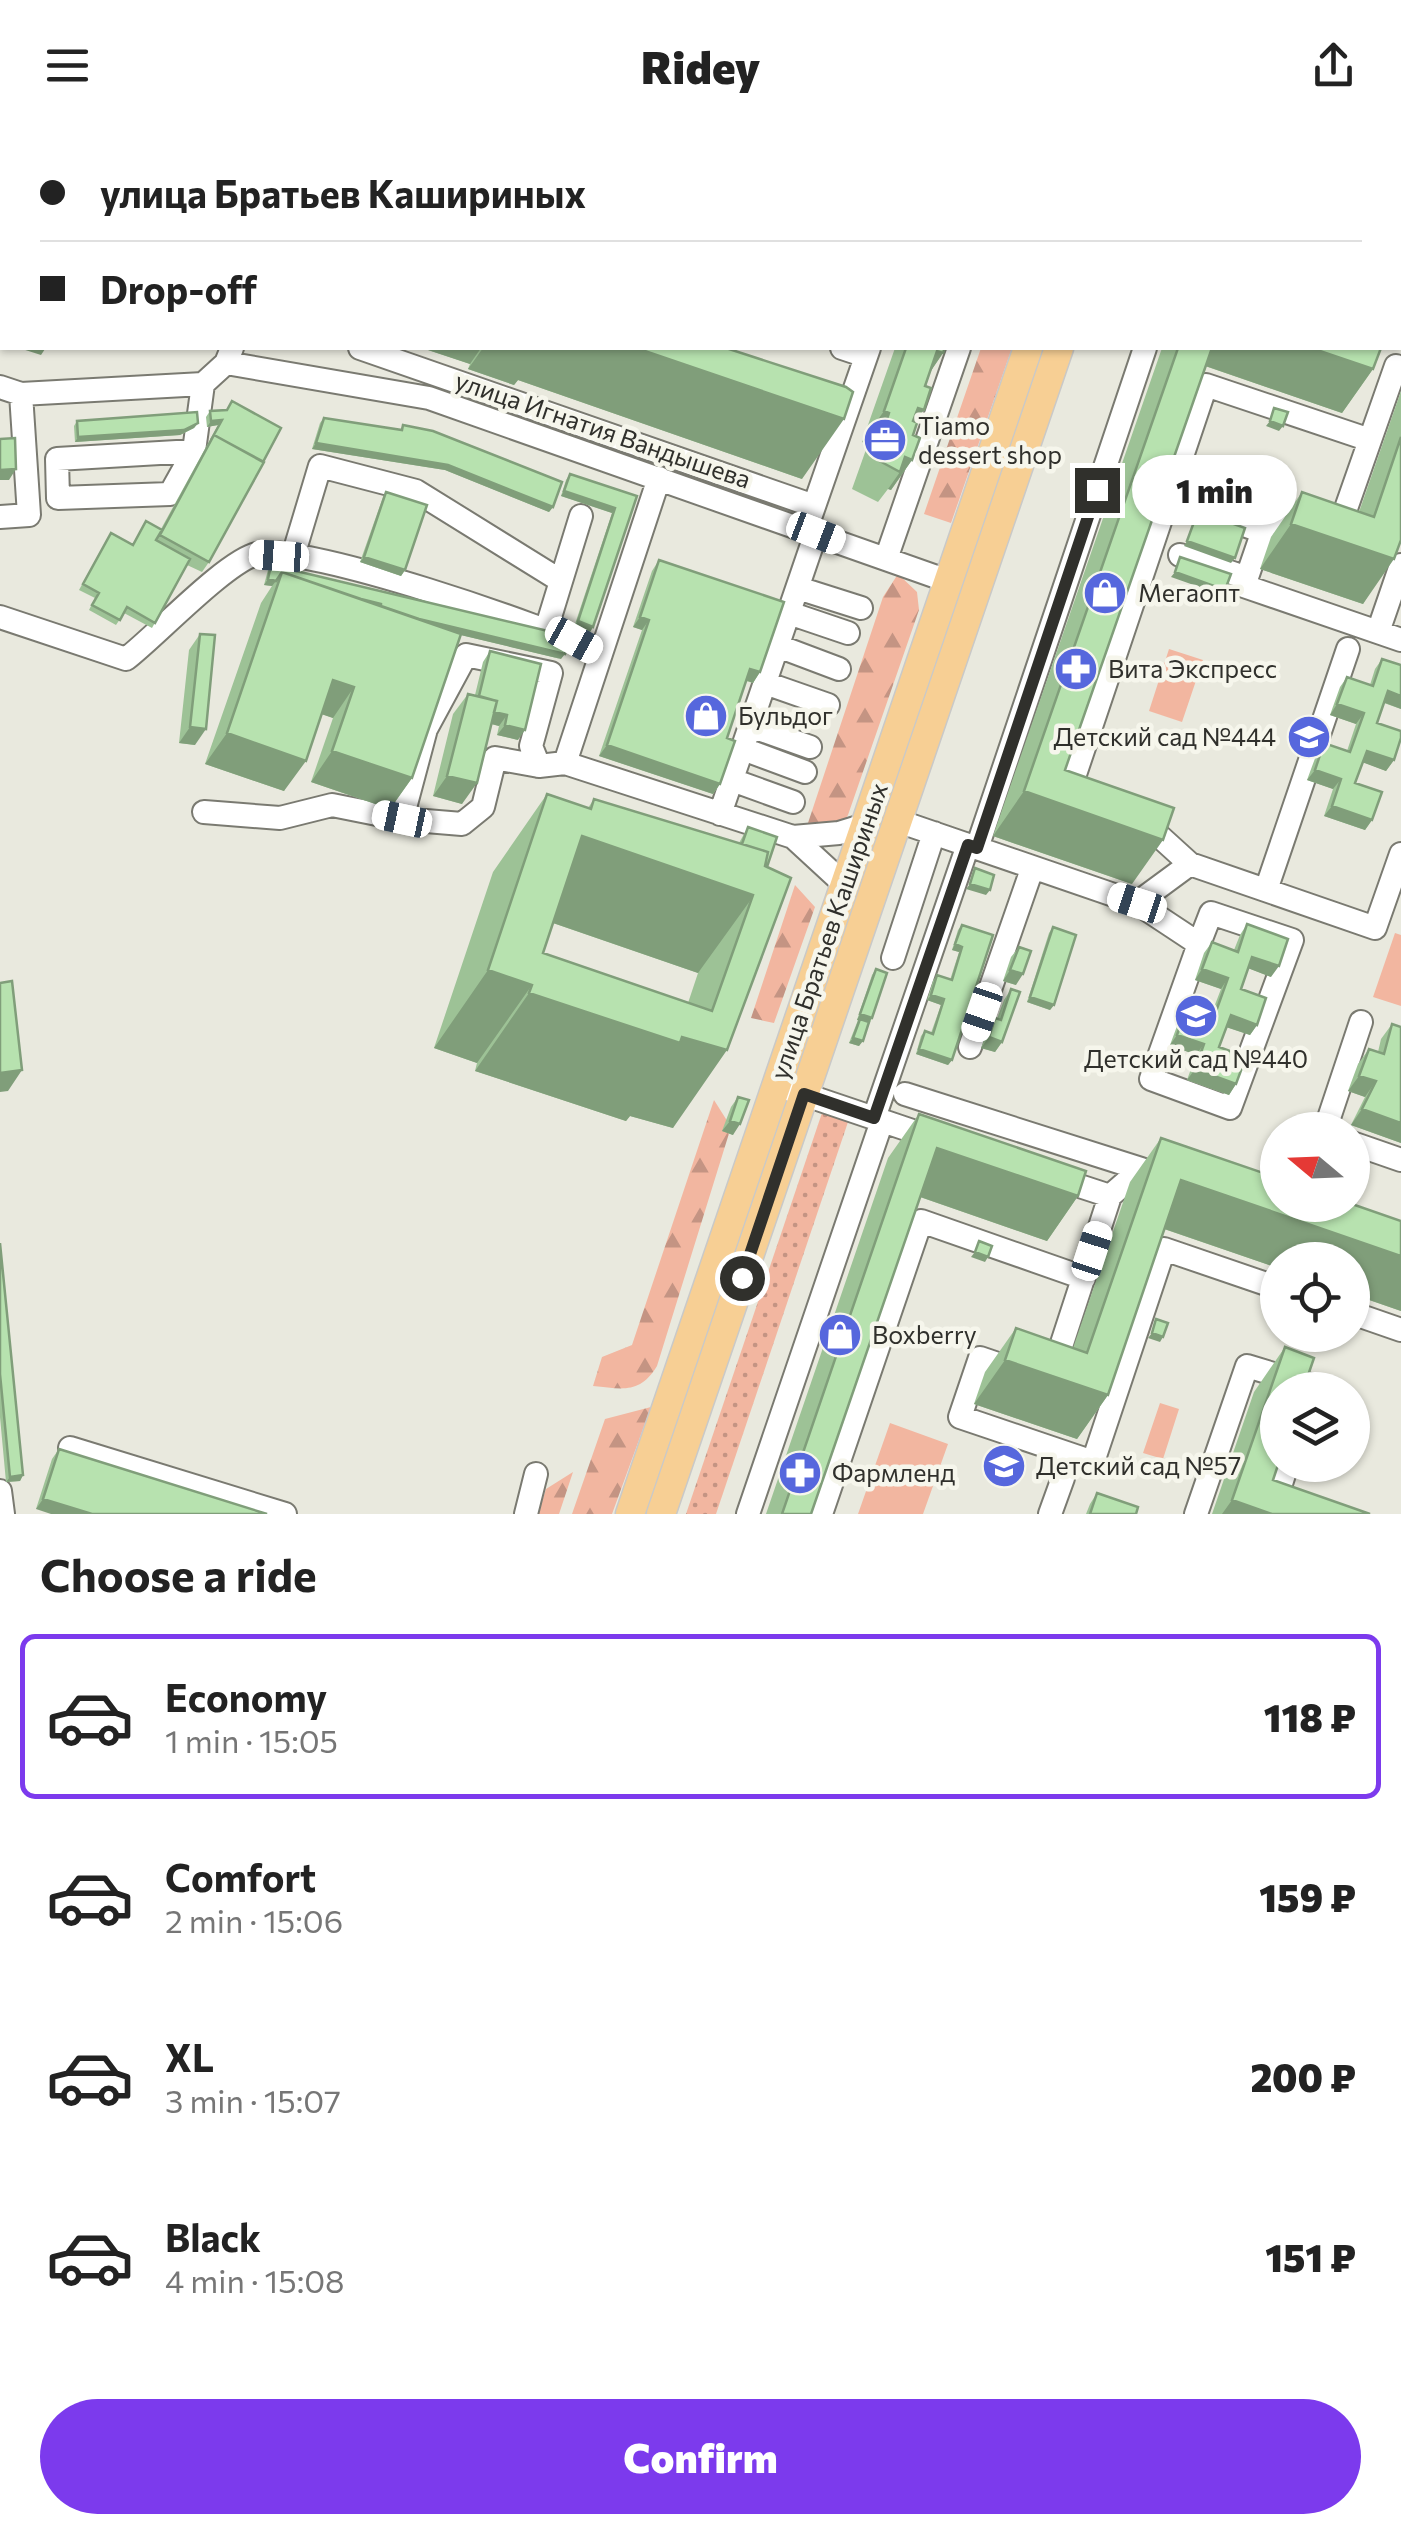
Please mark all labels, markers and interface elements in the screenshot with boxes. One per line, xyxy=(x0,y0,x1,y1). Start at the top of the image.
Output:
icon: menu xyxy=(40,38,95,93)
text: Ridey xyxy=(641,38,760,93)
icon: share xyxy=(1306,38,1361,93)
text: улица Братьев Кашириных xyxy=(100,169,586,216)
text: Drop-off xyxy=(100,265,257,312)
street label: улица Игнатия Вандышева xyxy=(452,364,755,494)
place label: Tiamo dessert shop xyxy=(918,410,1062,469)
office icon: Tiamo dessert shop xyxy=(862,417,908,463)
callout: 1 min xyxy=(1132,455,1297,525)
route end xyxy=(1075,468,1120,513)
text: 1 min xyxy=(1176,470,1253,510)
car xyxy=(783,508,849,558)
car xyxy=(248,539,310,573)
shop icon: Мегаопт xyxy=(1082,570,1128,616)
place label: Мегаопт xyxy=(1138,577,1240,607)
car xyxy=(540,612,608,668)
pharmacy icon: Вита Экспресс xyxy=(1053,646,1099,692)
place label: Вита Экспресс xyxy=(1108,653,1277,683)
shop icon: Бульдог xyxy=(683,693,729,739)
place label: Бульдог xyxy=(738,700,833,730)
school or university icon: Детский сад №444 xyxy=(1286,714,1332,760)
place label: Детский сад №444 xyxy=(1053,721,1276,751)
street label: улица Братьев Кашириных xyxy=(763,778,893,1083)
car xyxy=(370,798,434,840)
car xyxy=(1104,879,1170,927)
car xyxy=(958,979,1006,1045)
school or university icon: Детский сад №440 xyxy=(1173,993,1219,1039)
place label: Детский сад №440 xyxy=(1084,1043,1308,1073)
north arrow xyxy=(1260,1112,1370,1222)
map controls xyxy=(1260,1112,1370,1482)
car xyxy=(1068,1218,1116,1284)
button: locate xyxy=(1260,1242,1370,1352)
route start xyxy=(720,1256,765,1301)
shop icon: Boxberry xyxy=(817,1312,863,1358)
place label: Boxberry xyxy=(872,1319,977,1349)
button: layers xyxy=(1260,1372,1370,1482)
school or university icon: Детский сад №57 xyxy=(981,1443,1027,1489)
pharmacy icon: Фармленд xyxy=(777,1450,823,1496)
place label: Детский сад №57 xyxy=(1036,1450,1241,1480)
place label: Фармленд xyxy=(832,1457,956,1487)
text: Choose a ride xyxy=(40,1546,317,1601)
icon: car xyxy=(45,1672,135,1762)
text: Economy xyxy=(165,1673,327,1720)
text: 118 ₽ xyxy=(1264,1693,1356,1740)
text: 1 min · 15:05 xyxy=(165,1720,338,1760)
icon: car xyxy=(45,1852,135,1942)
text: Comfort xyxy=(165,1853,316,1900)
text: 159 ₽ xyxy=(1259,1873,1356,1920)
text: 2 min · 15:06 xyxy=(165,1900,343,1940)
icon: car xyxy=(45,2032,135,2122)
text: XL xyxy=(165,2033,214,2080)
text: 200 ₽ xyxy=(1250,2053,1356,2100)
text: 3 min · 15:07 xyxy=(165,2080,341,2120)
icon: car xyxy=(45,2212,135,2302)
text: Black xyxy=(165,2213,261,2260)
text: 151 ₽ xyxy=(1265,2233,1356,2280)
text: 4 min · 15:08 xyxy=(165,2260,345,2300)
button: Confirm xyxy=(40,2399,1361,2514)

